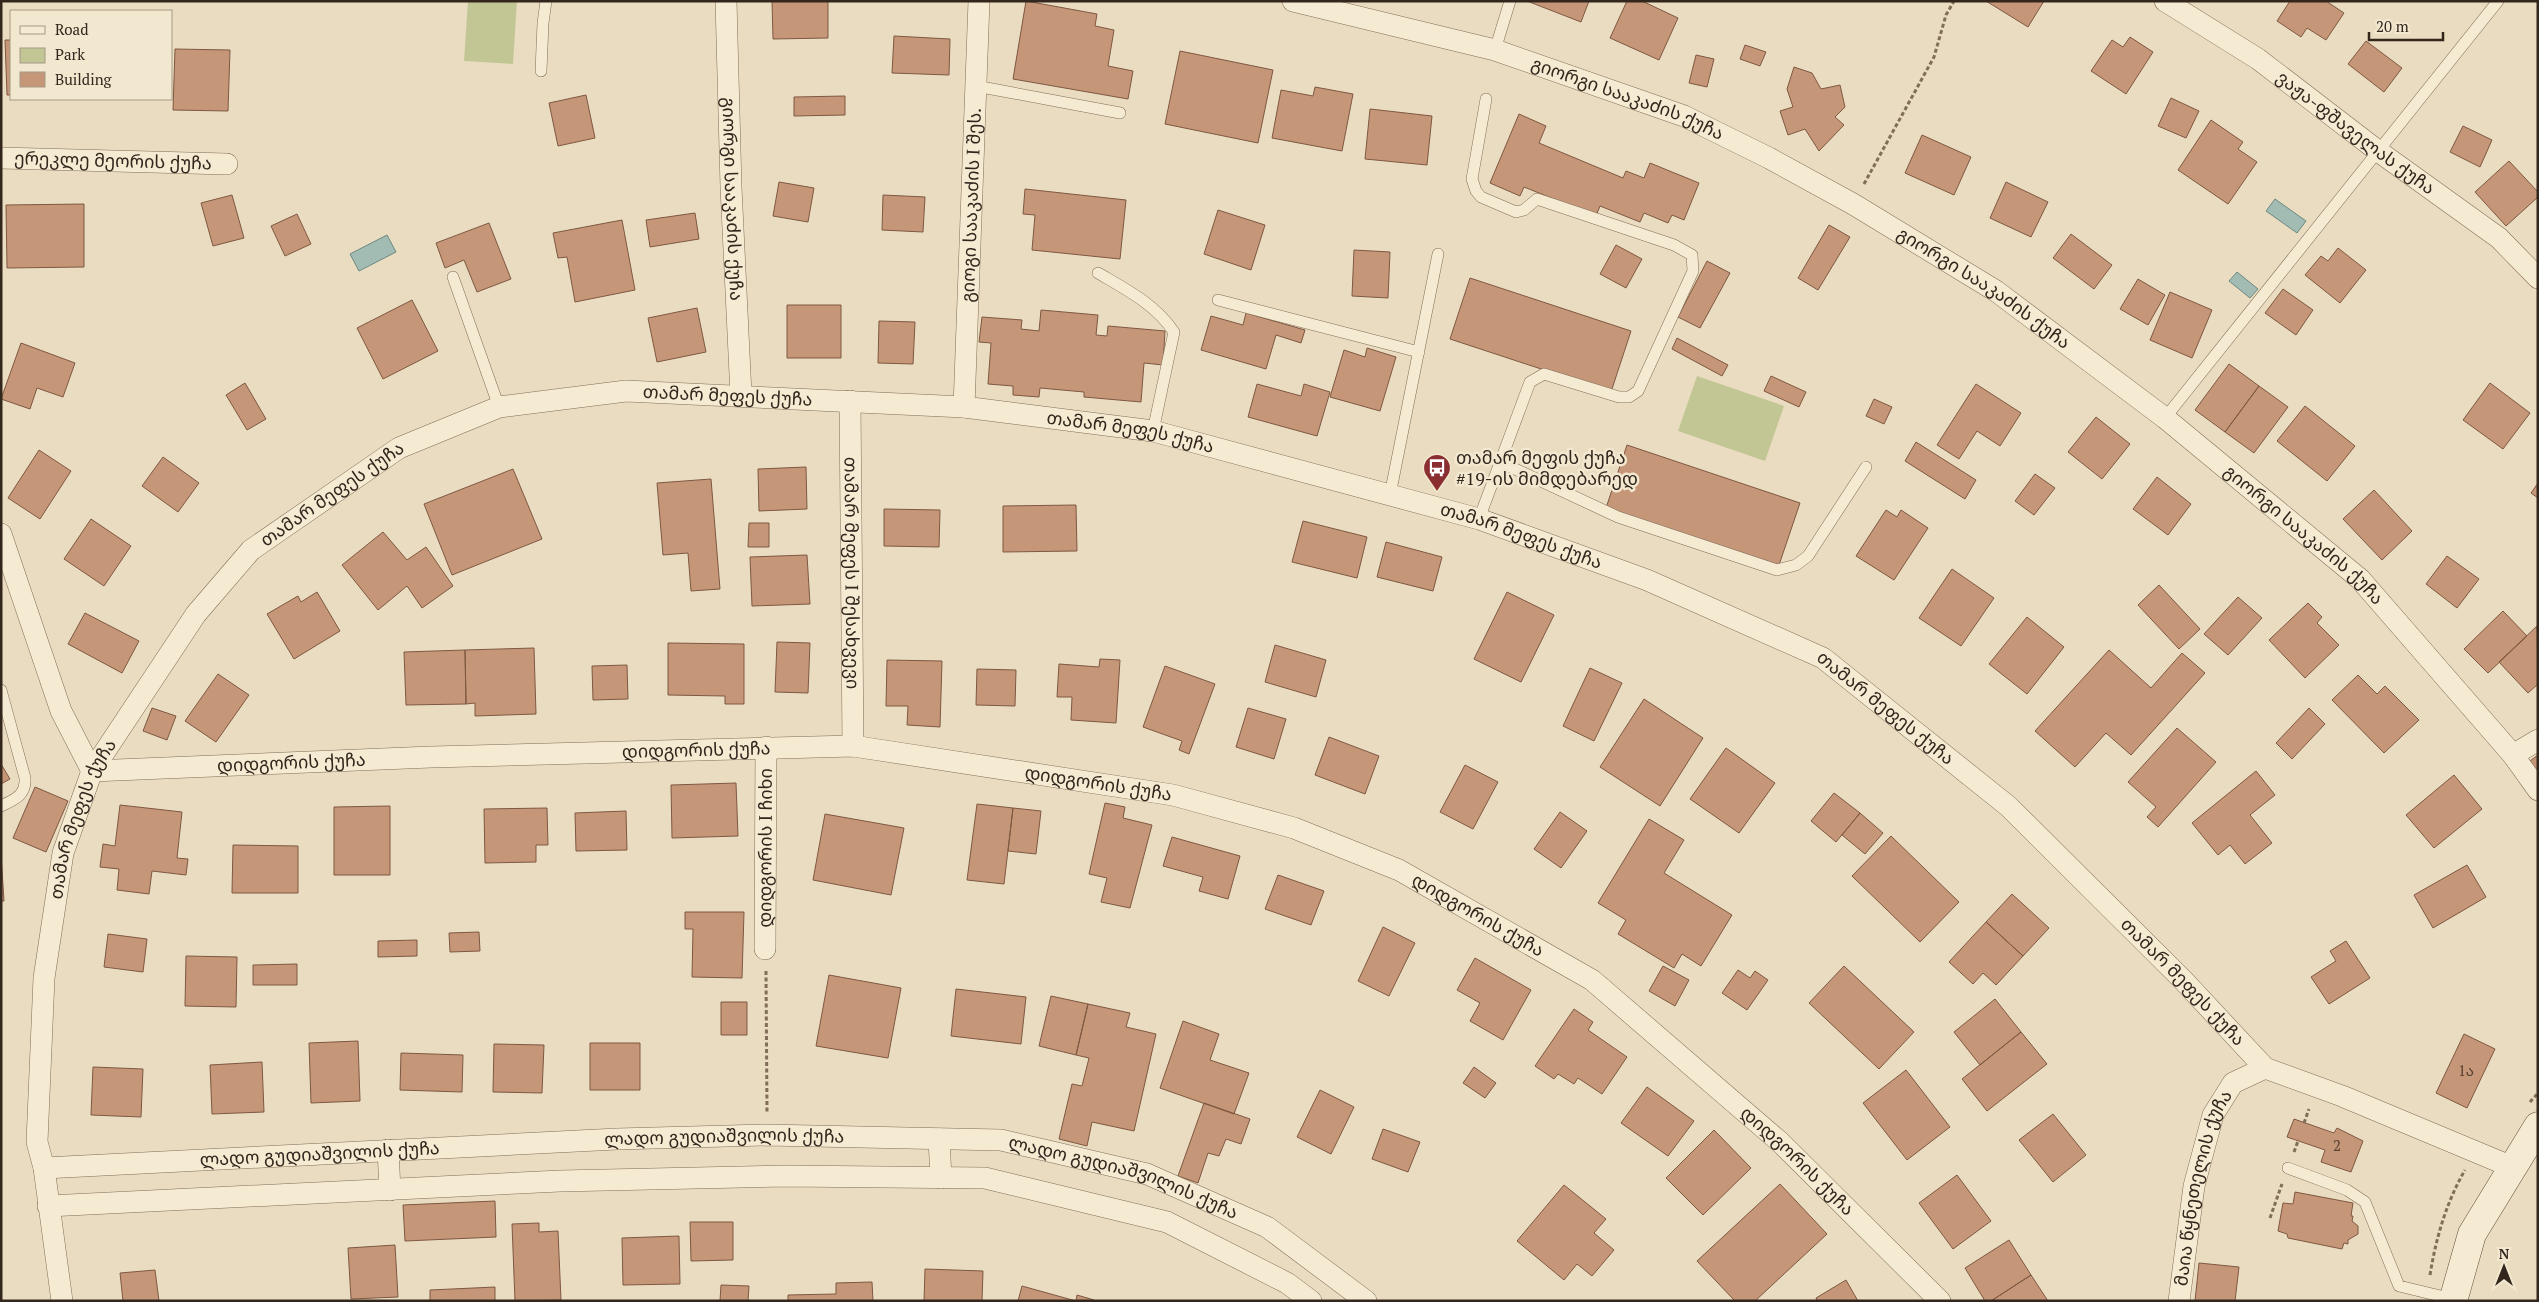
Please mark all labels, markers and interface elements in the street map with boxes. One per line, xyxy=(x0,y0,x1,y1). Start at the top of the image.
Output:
legend xyxy=(10,10,172,100)
scale bar xyxy=(2369,10,2443,42)
text: 20 m xyxy=(2376,16,2409,36)
text: Road xyxy=(55,19,88,39)
text: Park xyxy=(55,44,85,64)
street label: გიორგი სააკაძის ქუჩა xyxy=(1528,51,1728,145)
street label: ვაჟა-ფშაველას ქუჩა xyxy=(2272,65,2440,199)
text: Building xyxy=(55,69,113,89)
street label: გიორგი სააკაძის ქუჩა xyxy=(718,97,749,301)
street label: გიოგი სააკაძის I შეს. xyxy=(955,107,986,303)
street label: ერეკლე მეორის ქუჩა xyxy=(14,145,212,175)
street label: გიორგი სააკაძის ქუჩა xyxy=(1893,221,2076,354)
street label: თამარ მეფეს ქუჩა xyxy=(642,379,813,411)
street label: თამარ მეფეს ქუჩა xyxy=(1045,405,1217,458)
street label: თამარ მეფეს ქუჩა xyxy=(255,435,408,551)
place label: თამარ მეფის ქუჩა #19-ის მიმდებარედ xyxy=(1456,445,1638,490)
bus stop icon: თამარ მეფის ქუჩა #19-ის მიმდებარედ xyxy=(1422,453,1452,492)
street label: თამარ მეფეს I შესახვევი xyxy=(839,457,866,689)
street label: გიორგი სააკაძის ქუჩა xyxy=(2219,459,2390,609)
street label: თამარ მეფეს ქუჩა xyxy=(1438,496,1606,574)
street label: თამარ მეფეს ქუჩა xyxy=(1812,645,1960,770)
street label: თამარ მეფეს ქუჩა xyxy=(43,734,121,901)
street label: დიდგორის ქუჩა xyxy=(622,735,771,763)
street label: დიდგორის ქუჩა xyxy=(217,747,366,777)
street label: დიდგორის ქუჩა xyxy=(1023,759,1174,806)
street label: დიდგორის I ჩიხი xyxy=(752,768,777,928)
street label: დიდგორის ქუჩა xyxy=(1408,867,1549,961)
street label: თამარ მეფეს ქუჩა xyxy=(2116,912,2251,1050)
house number: 1ა xyxy=(2458,1060,2474,1080)
street label: მაია წყნეთელის ქუჩა xyxy=(2168,1085,2237,1288)
street label: დიდგორის ქუჩა xyxy=(1736,1100,1860,1220)
street label: ლადო გუდიაშვილის ქუჩა xyxy=(603,1122,845,1151)
street label: ლადო გუდიაშვილის ქუჩა xyxy=(1006,1129,1242,1224)
street label: ლადო გუდიაშვილის ქუჩა xyxy=(199,1135,440,1171)
house number: 2 xyxy=(2333,1135,2341,1155)
north arrow xyxy=(2479,1242,2529,1292)
text: N xyxy=(2499,1244,2510,1263)

